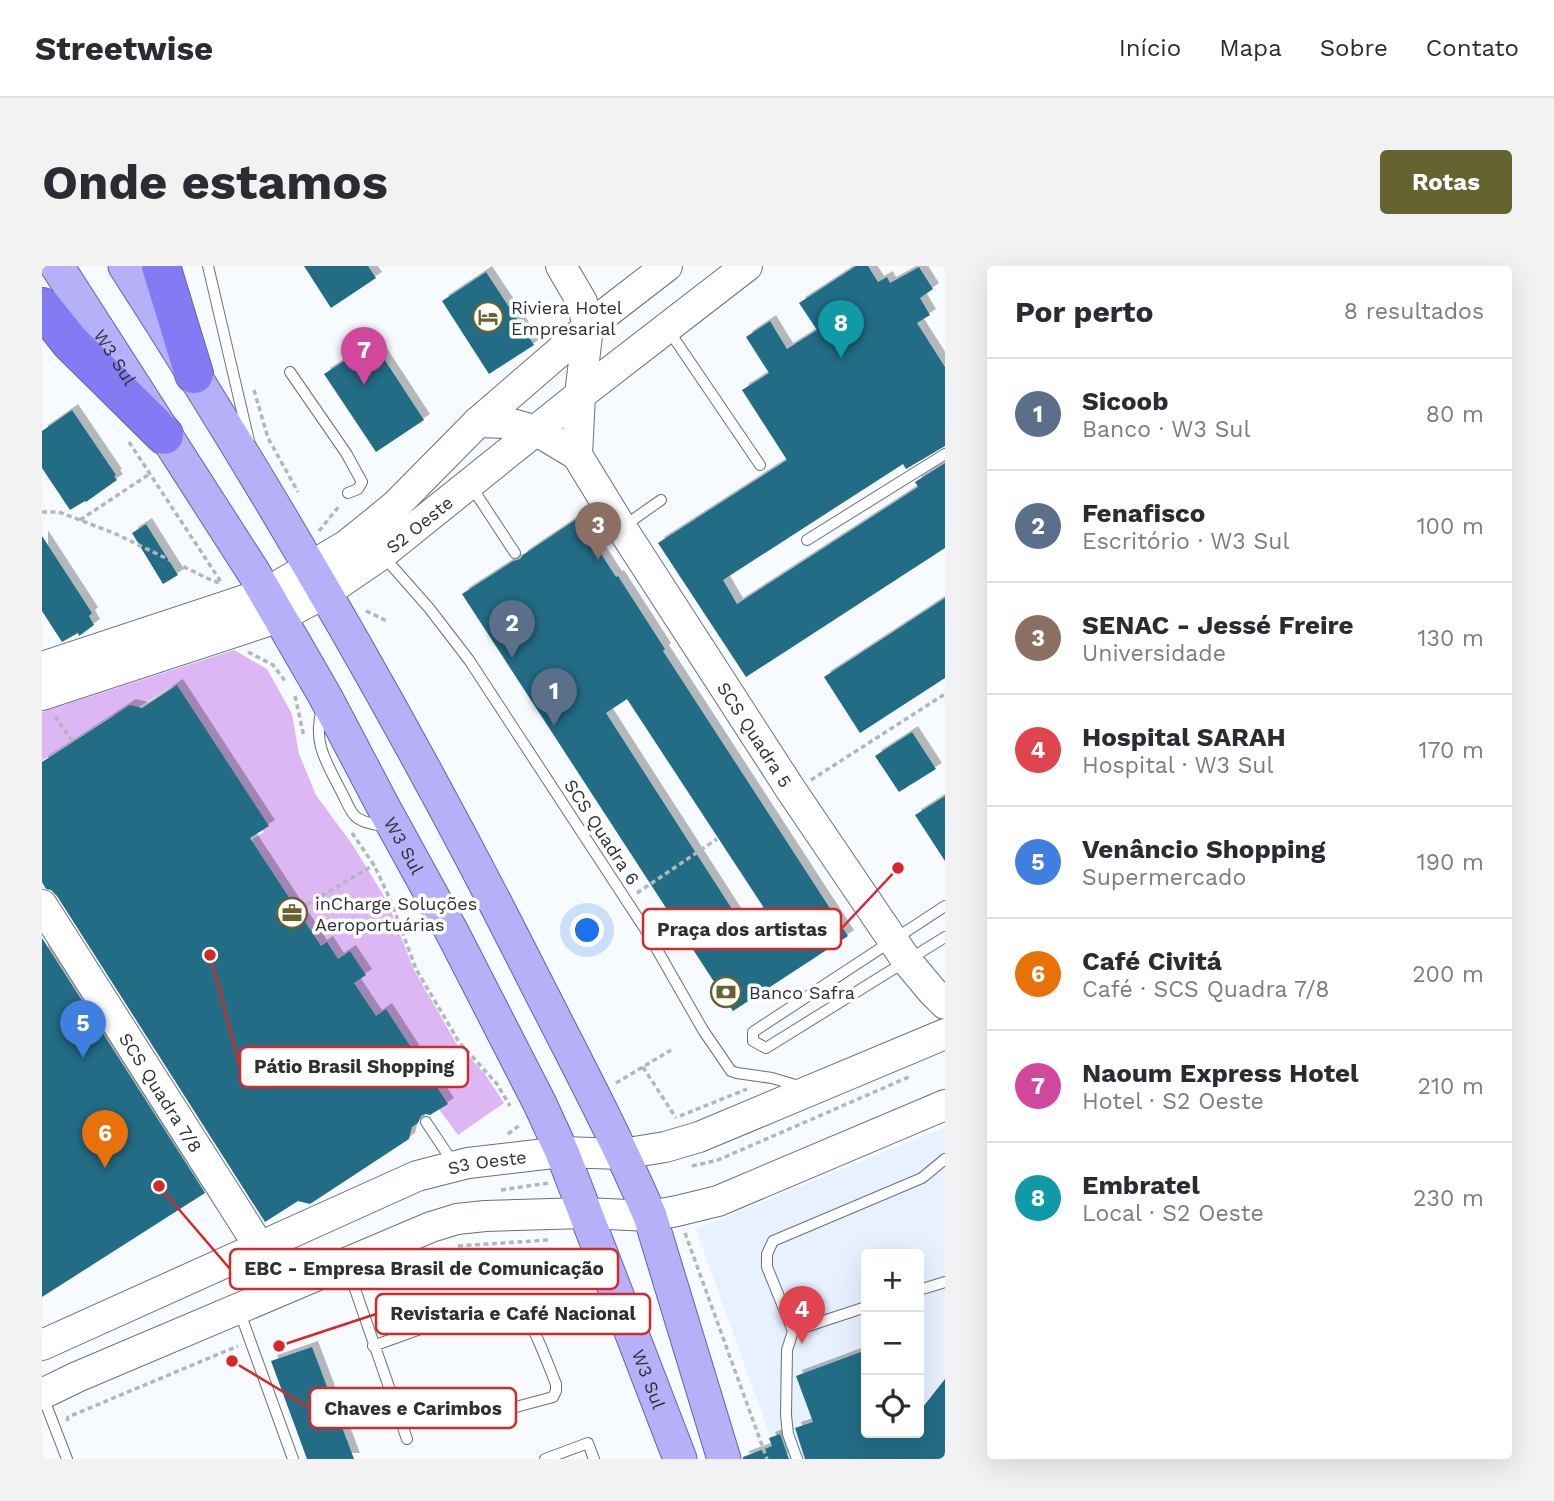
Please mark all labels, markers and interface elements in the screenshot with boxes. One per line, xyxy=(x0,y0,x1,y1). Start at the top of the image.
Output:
text: Streetwise xyxy=(35,29,213,68)
text: Início xyxy=(1119,34,1181,62)
text: Mapa xyxy=(1219,34,1282,62)
text: Sobre xyxy=(1320,34,1388,62)
text: Contato xyxy=(1426,34,1519,62)
button: Rotas xyxy=(1380,150,1512,214)
text: Onde estamos xyxy=(42,153,388,211)
text: Por perto xyxy=(1015,294,1153,329)
place label: Riviera Hotel Empresarial xyxy=(511,297,623,339)
text: 8 resultados xyxy=(1344,298,1484,325)
hotel icon: Riviera Hotel Empresarial xyxy=(471,300,505,334)
pin: 8 xyxy=(818,300,864,358)
street label: W3 Sul xyxy=(90,325,141,389)
pin: 7 xyxy=(341,327,387,385)
text: Sicoob xyxy=(1082,386,1168,416)
text: 1 xyxy=(1033,401,1043,428)
text: 80 m xyxy=(1426,401,1484,428)
text: Banco · W3 Sul xyxy=(1082,416,1251,443)
street label: S2 Oeste xyxy=(381,491,457,557)
text: Fenafisco xyxy=(1082,498,1205,528)
pin: 3 xyxy=(575,502,621,560)
text: 2 xyxy=(1031,513,1045,540)
text: 100 m xyxy=(1417,513,1484,540)
text: Escritório · W3 Sul xyxy=(1082,528,1289,555)
pin: 2 xyxy=(489,600,535,658)
text: SENAC - Jessé Freire xyxy=(1082,610,1354,640)
text: 3 xyxy=(1031,625,1045,652)
text: 130 m xyxy=(1418,625,1484,652)
text: Universidade xyxy=(1082,640,1226,667)
pin: 1 xyxy=(531,668,577,726)
street label: SCS Quadra 5 xyxy=(713,678,797,791)
text: Hospital SARAH xyxy=(1082,722,1286,752)
text: 4 xyxy=(1031,737,1045,764)
text: 170 m xyxy=(1419,737,1484,764)
text: Hospital · W3 Sul xyxy=(1082,752,1274,779)
street label: SCS Quadra 6 xyxy=(560,775,644,889)
street label: W3 Sul xyxy=(380,813,429,878)
text: Venâncio Shopping xyxy=(1082,834,1325,864)
text: 5 xyxy=(1031,849,1045,876)
text: 190 m xyxy=(1417,849,1484,876)
text: Supermercado xyxy=(1082,864,1246,891)
place label: inCharge Soluções Aeroportuárias xyxy=(315,893,477,935)
office icon: inCharge Soluções Aeroportuárias xyxy=(275,896,309,930)
callout: Praça dos artistas xyxy=(643,909,841,949)
your location xyxy=(570,913,604,947)
text: Praça dos artistas xyxy=(657,918,827,941)
text: Café Civitá xyxy=(1082,946,1222,976)
text: 6 xyxy=(1031,961,1045,988)
text: 200 m xyxy=(1412,961,1484,988)
bank icon: Banco Safra xyxy=(709,975,743,1009)
text: Café · SCS Quadra 7/8 xyxy=(1082,976,1329,1003)
place label: Banco Safra xyxy=(749,982,855,1003)
pin: 5 xyxy=(60,1000,106,1058)
street label: SCS Quadra 7/8 xyxy=(115,1029,207,1156)
callout: Pátio Brasil Shopping xyxy=(240,1047,468,1087)
text: Pátio Brasil Shopping xyxy=(254,1055,454,1078)
text: Naoum Express Hotel xyxy=(1082,1058,1359,1088)
text: 7 xyxy=(1031,1073,1045,1100)
text: 210 m xyxy=(1418,1073,1484,1100)
text: Hotel · S2 Oeste xyxy=(1082,1088,1264,1115)
pin: 6 xyxy=(82,1110,128,1168)
street label: S3 Oeste xyxy=(445,1146,528,1178)
text: Embratel xyxy=(1082,1170,1200,1200)
text: 8 xyxy=(1031,1185,1045,1212)
text: 230 m xyxy=(1413,1185,1484,1212)
text: Local · S2 Oeste xyxy=(1082,1200,1264,1227)
callout: EBC - Empresa Brasil de Comunicação xyxy=(230,1249,618,1289)
map controls xyxy=(861,1249,924,1438)
button: + xyxy=(861,1249,924,1312)
text: EBC - Empresa Brasil de Comunicação xyxy=(244,1257,604,1280)
pin: 4 xyxy=(779,1286,825,1344)
callout: Revistaria e Café Nacional xyxy=(376,1294,650,1334)
text: Revistaria e Café Nacional xyxy=(390,1302,637,1325)
button: − xyxy=(861,1312,924,1375)
street label: W3 Sul xyxy=(628,1346,670,1412)
button: locate xyxy=(861,1375,924,1438)
callout: Chaves e Carimbos xyxy=(310,1388,516,1428)
text: Chaves e Carimbos xyxy=(324,1397,502,1420)

